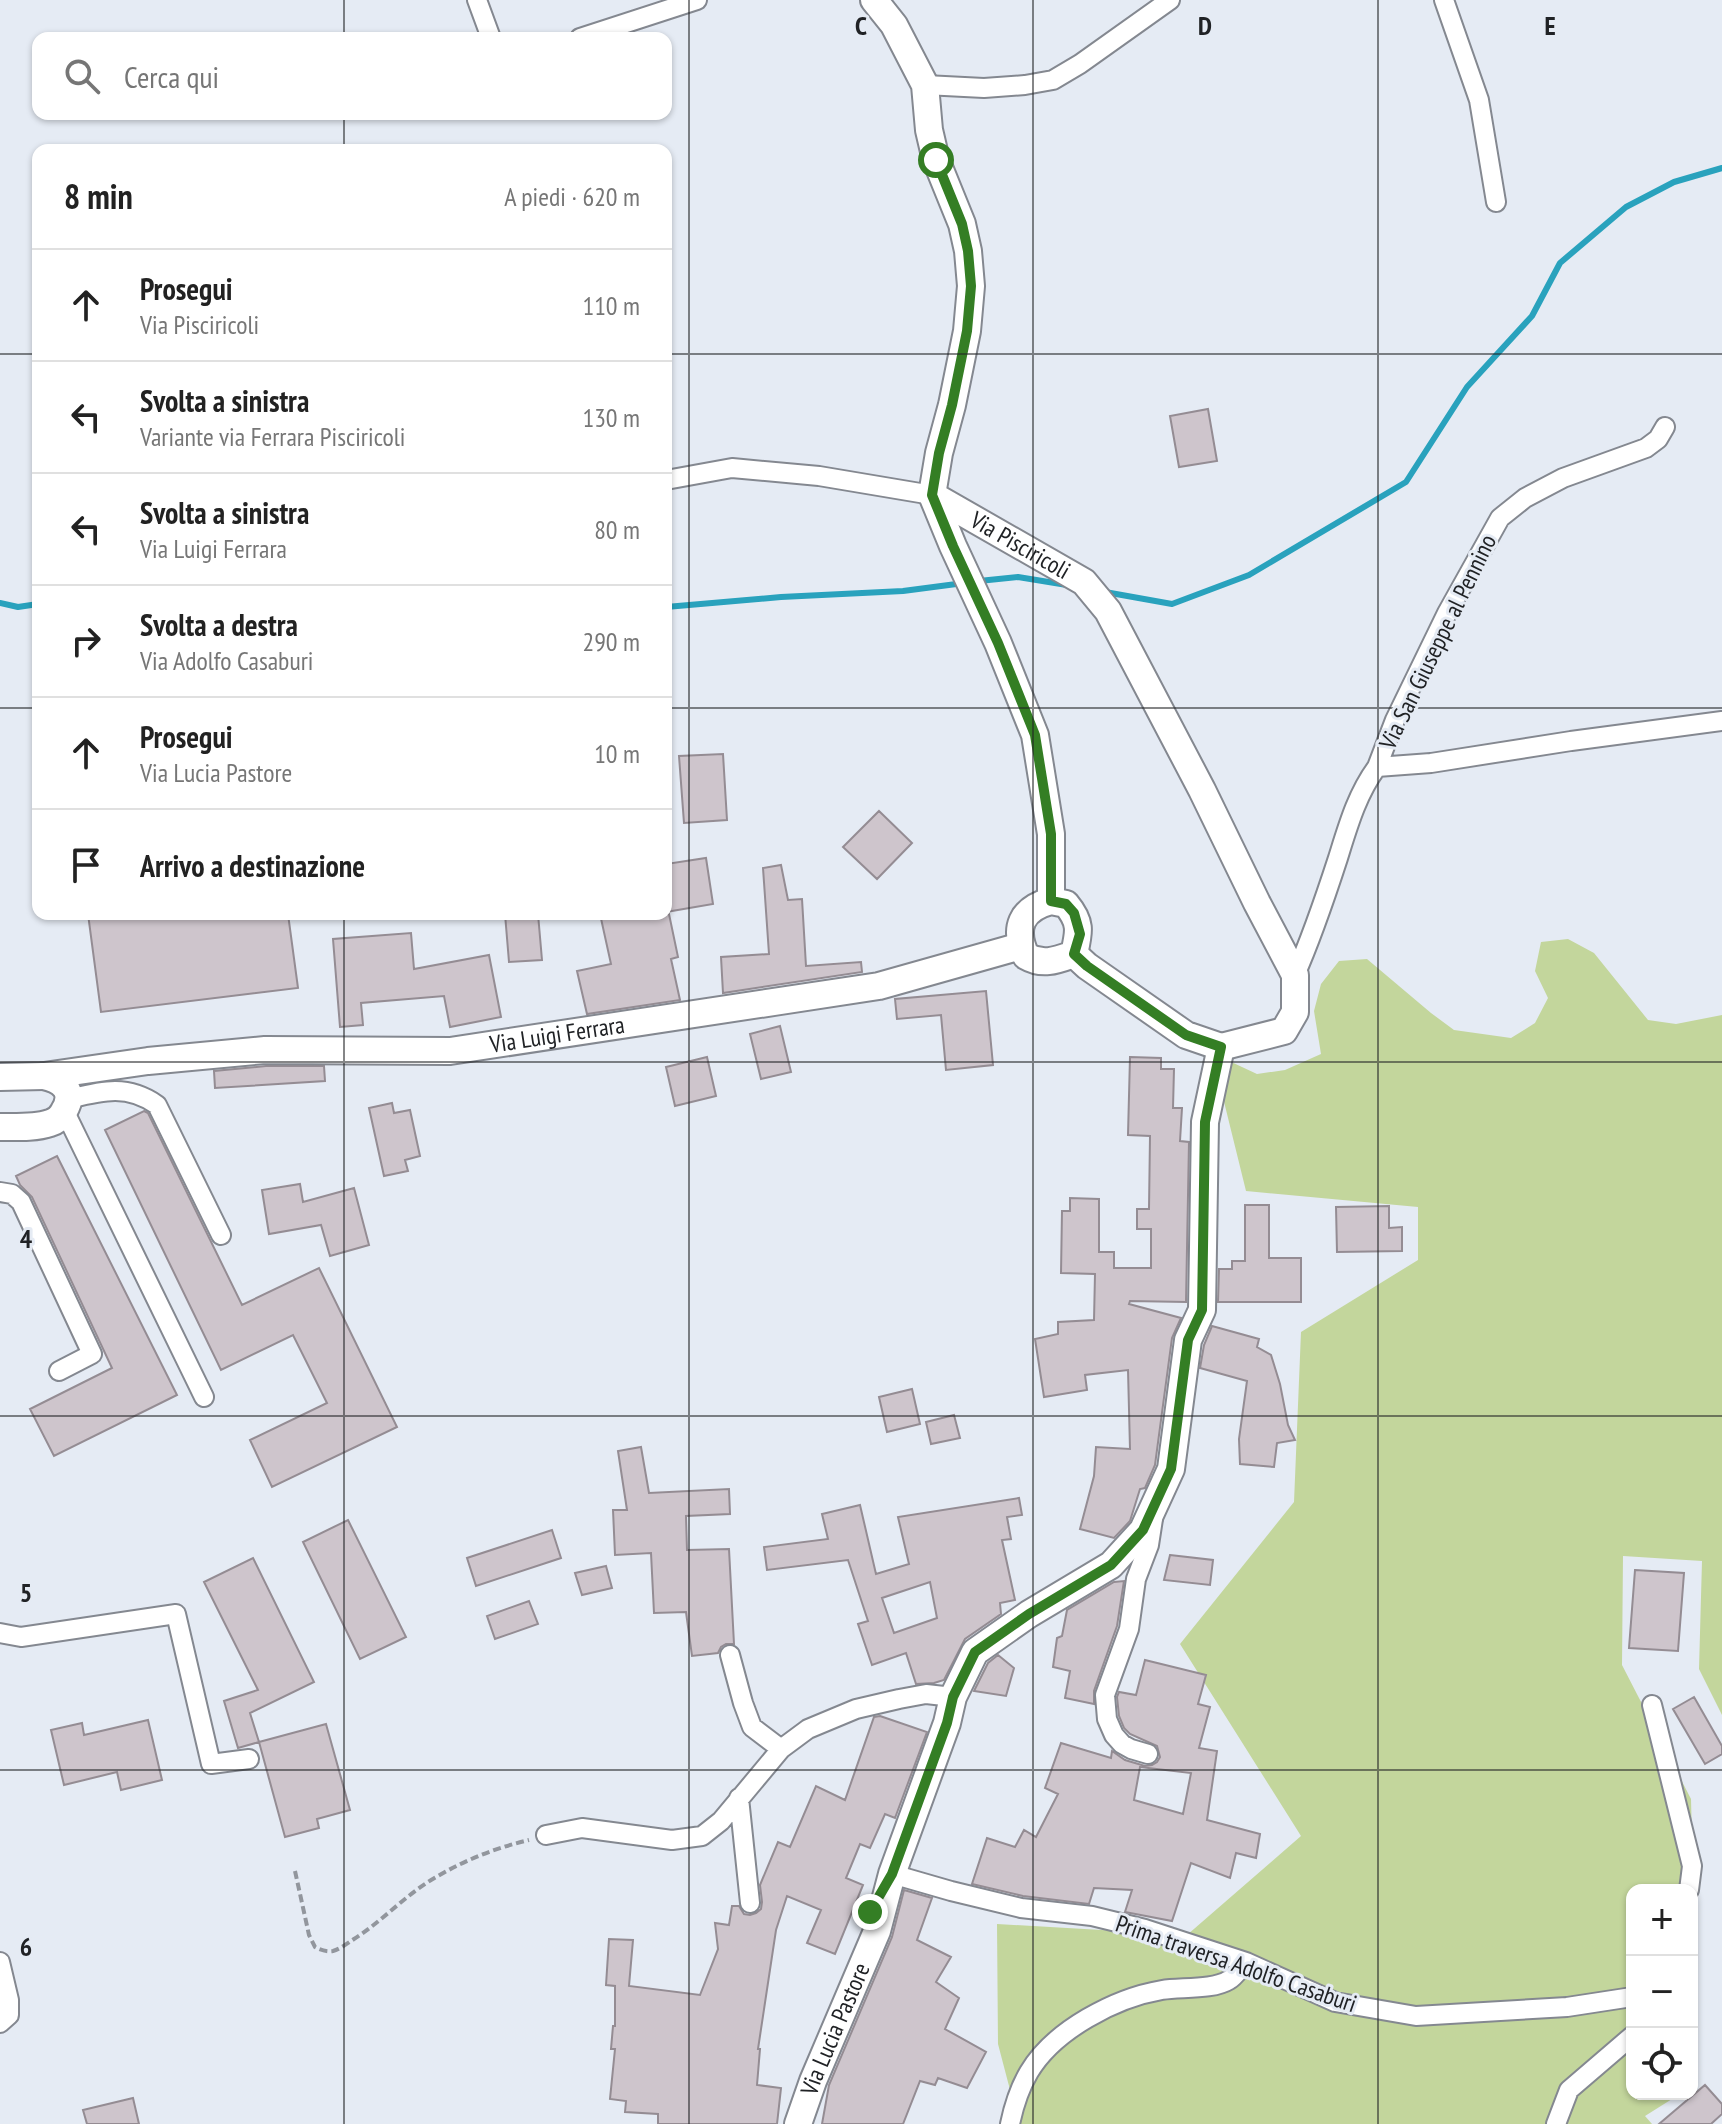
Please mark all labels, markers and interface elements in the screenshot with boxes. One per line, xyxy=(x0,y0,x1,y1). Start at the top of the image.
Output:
text: C xyxy=(855,9,867,42)
text: D xyxy=(1198,9,1212,42)
text: E xyxy=(1544,9,1556,42)
search box xyxy=(32,32,672,120)
icon: search xyxy=(60,54,104,98)
text: Cerca qui xyxy=(124,57,219,96)
route start xyxy=(918,142,954,178)
text: 8 min xyxy=(64,174,133,218)
text: A piedi · 620 m xyxy=(504,180,640,213)
text: Prosegui xyxy=(140,269,233,308)
icon: ahead xyxy=(64,283,108,327)
text: 110 m xyxy=(582,289,640,322)
text: Via Pisciricoli xyxy=(140,308,259,341)
text: Svolta a sinistra xyxy=(140,381,309,420)
icon: left xyxy=(64,395,108,439)
text: 130 m xyxy=(582,401,640,434)
text: Variante via Ferrara Pisciricoli xyxy=(140,420,405,453)
text: Svolta a sinistra xyxy=(140,493,309,532)
street label: Via Pisciricoli xyxy=(964,504,1076,586)
icon: left xyxy=(64,507,108,551)
text: 80 m xyxy=(594,513,640,546)
street label: Via San Giuseppe al Pennino xyxy=(1372,529,1503,755)
text: Via Luigi Ferrara xyxy=(140,532,287,565)
text: Svolta a destra xyxy=(140,605,298,644)
icon: right xyxy=(64,619,108,663)
text: 290 m xyxy=(582,625,640,658)
text: Via Adolfo Casaburi xyxy=(140,644,313,677)
text: Prosegui xyxy=(140,717,233,756)
icon: ahead xyxy=(64,731,108,775)
text: 10 m xyxy=(594,737,640,770)
text: Via Lucia Pastore xyxy=(140,756,292,789)
icon: arrive xyxy=(64,843,108,887)
text: Arrivo a destinazione xyxy=(140,846,365,885)
street label: Via Luigi Ferrara xyxy=(487,1009,627,1060)
text: 4 xyxy=(20,1222,33,1255)
text: 5 xyxy=(20,1576,32,1609)
map controls xyxy=(1626,1884,1698,2100)
button: + xyxy=(1626,1884,1698,1956)
route end xyxy=(852,1894,888,1930)
street label: Prima traversa Adolfo Casaburi xyxy=(1112,1908,1361,2019)
text: 6 xyxy=(20,1930,32,1963)
button: − xyxy=(1626,1956,1698,2028)
street label: Via Lucia Pastore xyxy=(793,1958,877,2100)
button: locate xyxy=(1626,2028,1698,2100)

